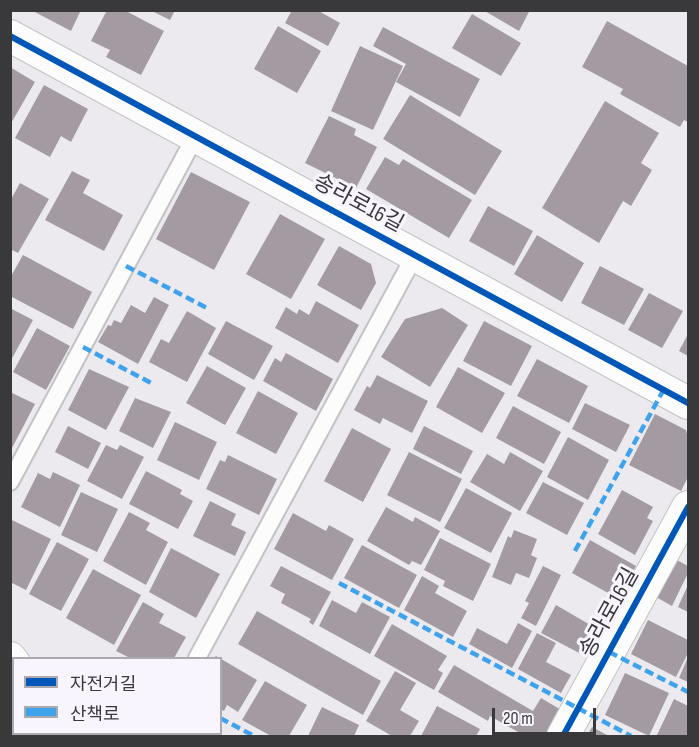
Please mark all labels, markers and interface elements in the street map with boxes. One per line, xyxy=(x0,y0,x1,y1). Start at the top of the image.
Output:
street label: 송라로16길 xyxy=(308,169,408,239)
street label: 송라로16길 xyxy=(575,564,645,662)
legend xyxy=(12,657,222,735)
text: 자전거길 xyxy=(70,674,136,695)
scale bar xyxy=(495,696,598,734)
text: 산책로 xyxy=(70,704,120,725)
text: 20 m xyxy=(503,708,533,729)

